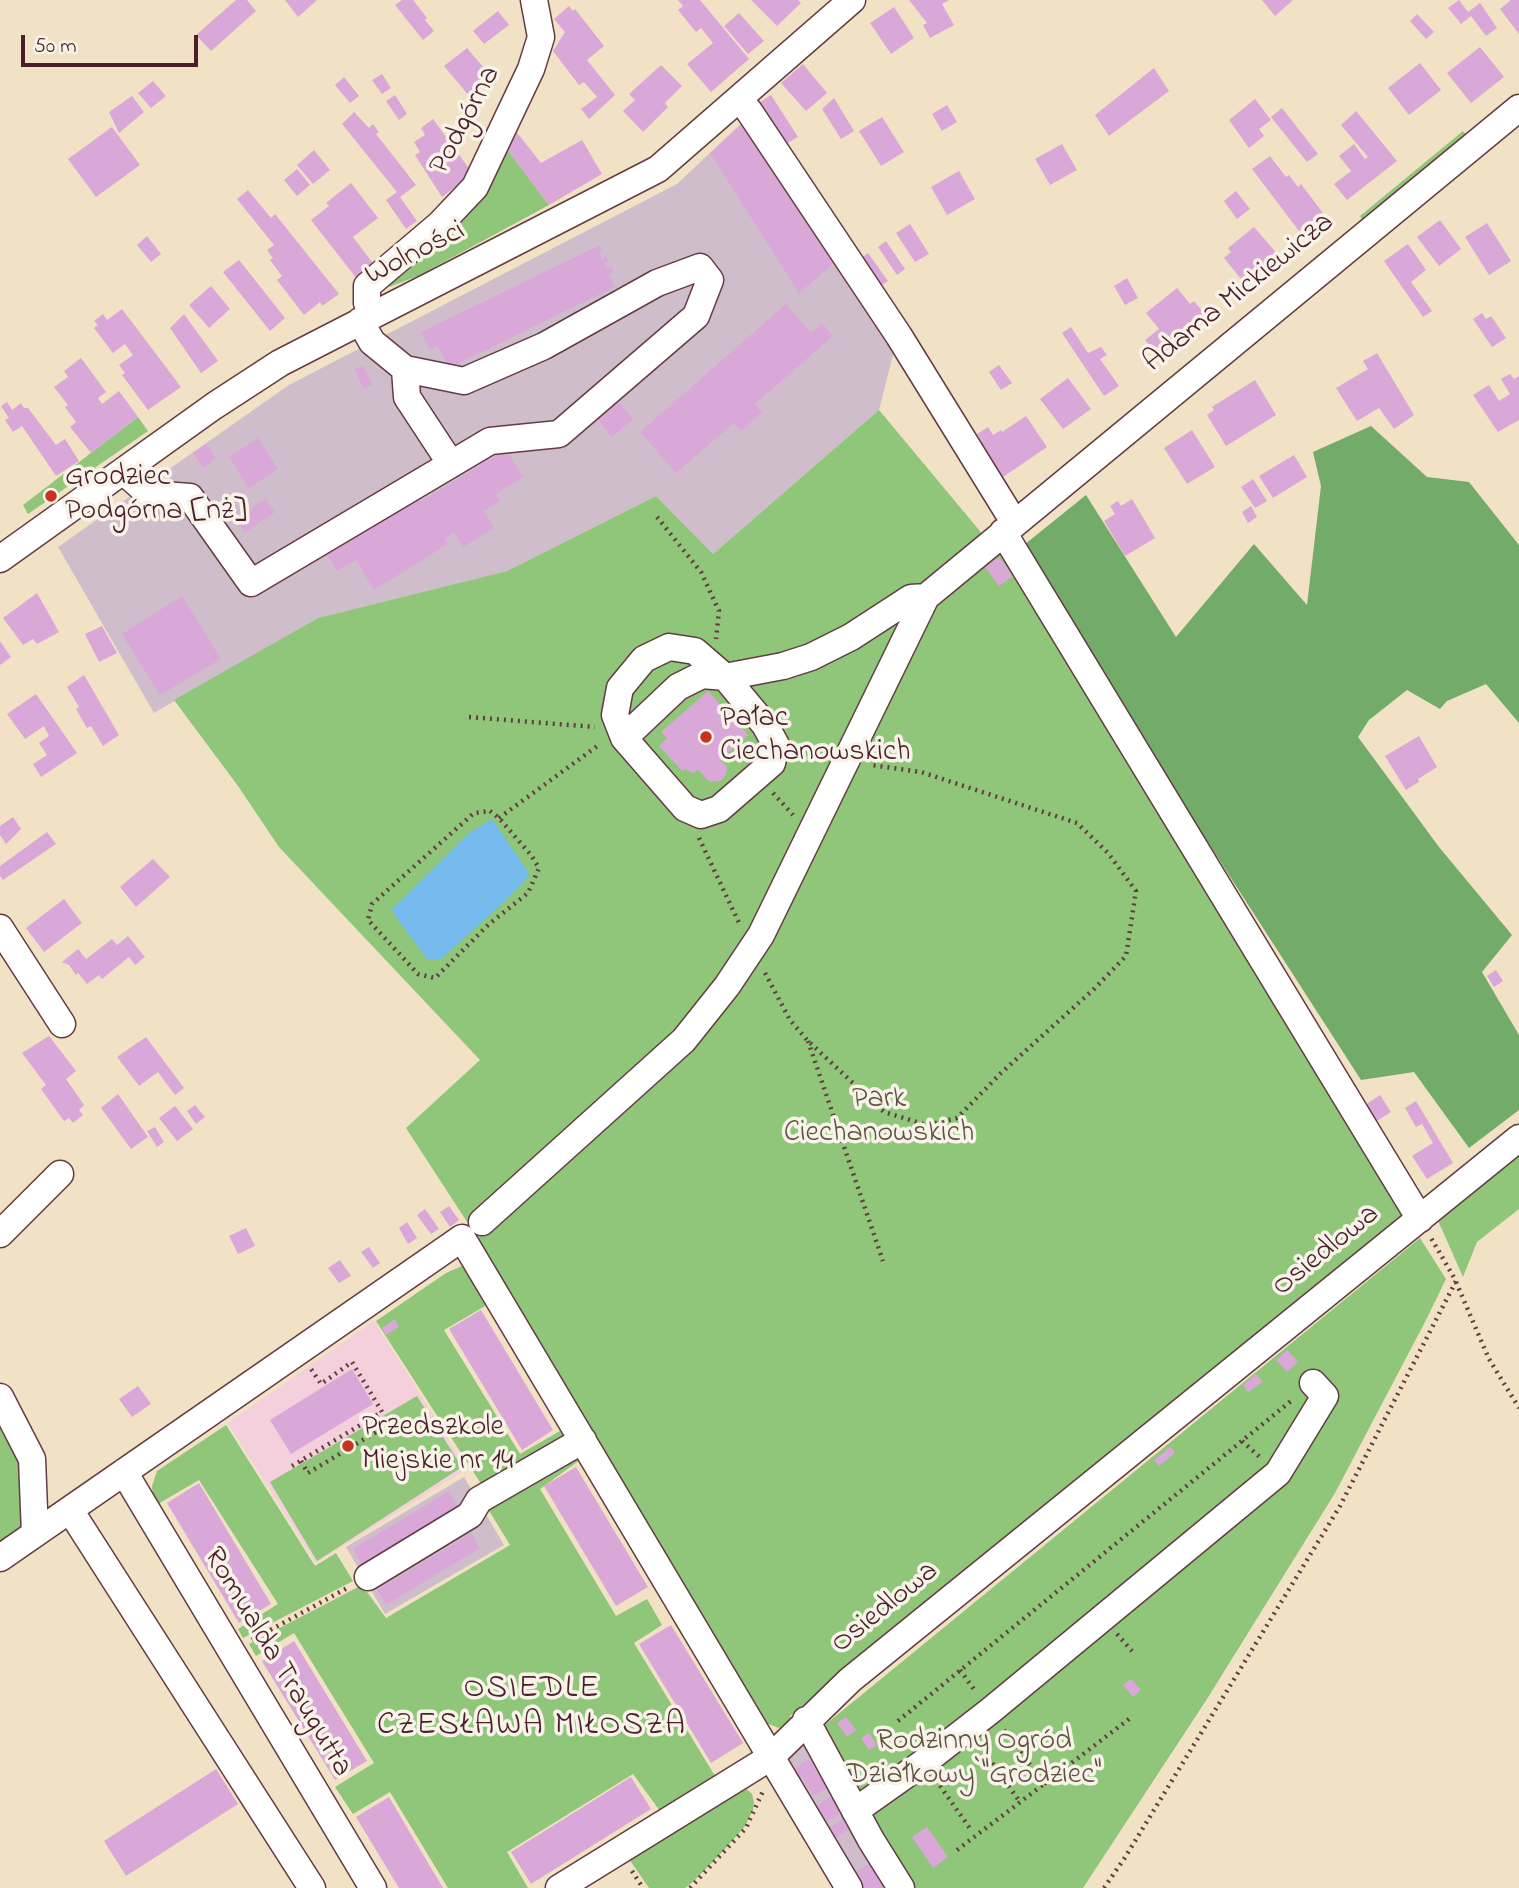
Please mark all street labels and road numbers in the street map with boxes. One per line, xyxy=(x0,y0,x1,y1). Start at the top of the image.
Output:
street label: Podgórna xyxy=(424,61,510,181)
street label: Adama Mickiewicza xyxy=(1138,206,1342,382)
street label: Wolności xyxy=(360,215,472,295)
street label: Osiedlowa xyxy=(1266,1198,1388,1306)
street label: Romualda Traugutta xyxy=(193,1542,359,1784)
street label: Osiedlowa xyxy=(825,1555,947,1663)

